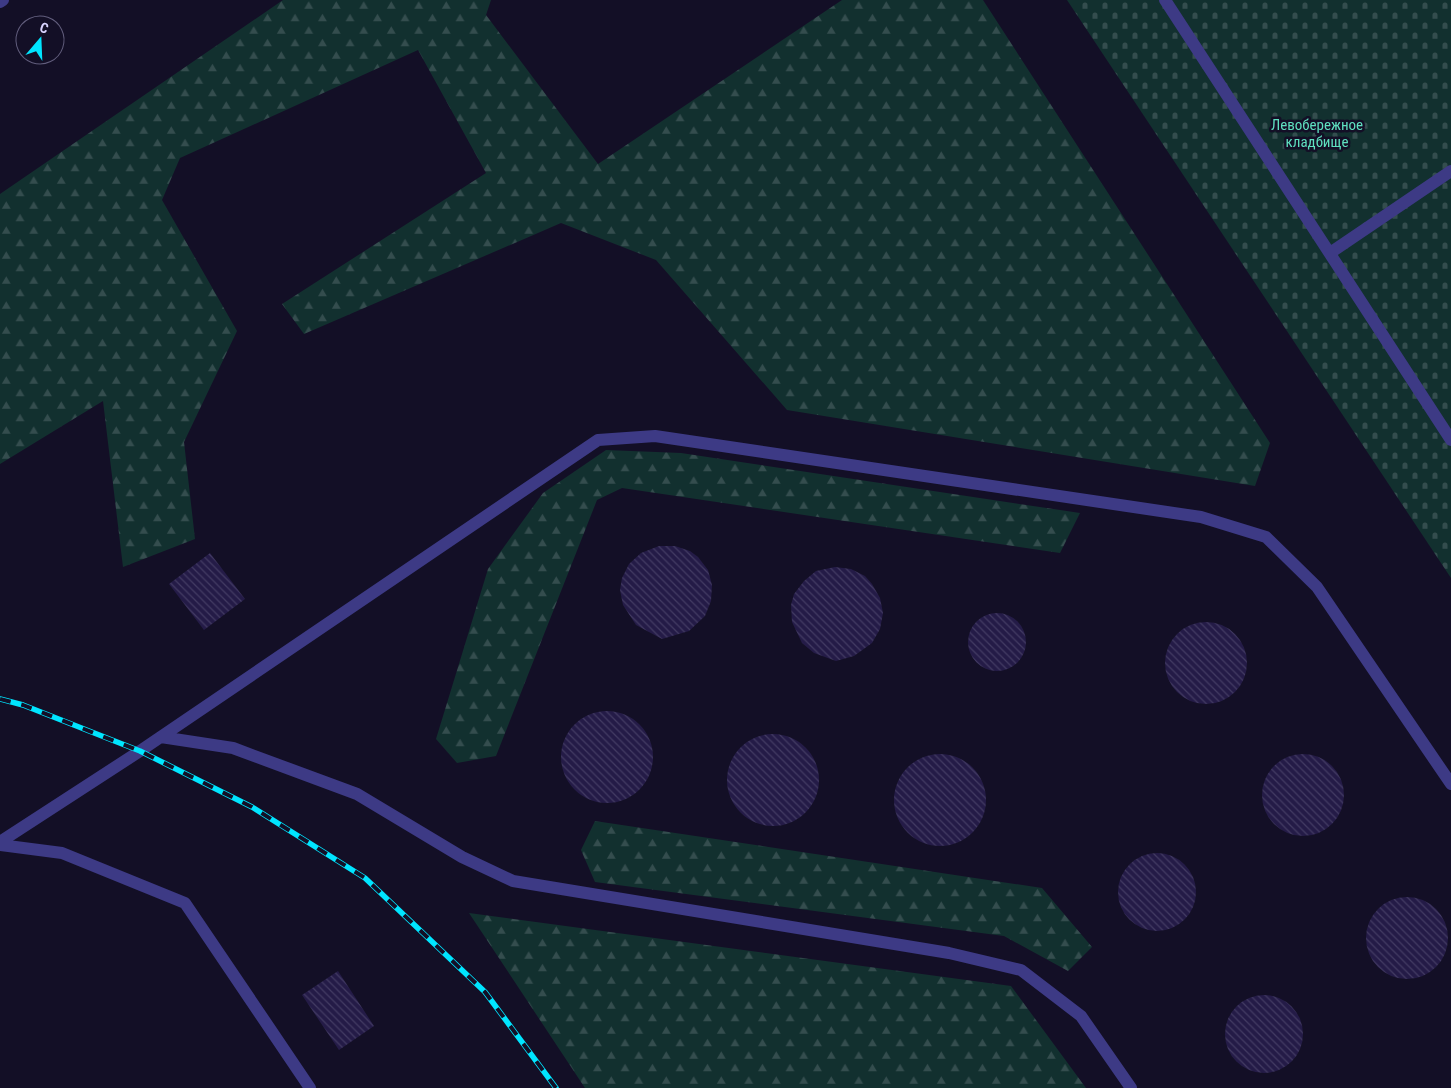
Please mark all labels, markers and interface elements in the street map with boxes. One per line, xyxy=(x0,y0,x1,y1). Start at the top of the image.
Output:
north arrow xyxy=(15,15,65,65)
text: С xyxy=(38,19,51,37)
park label: Левобережное кладбище xyxy=(1271,116,1363,151)

